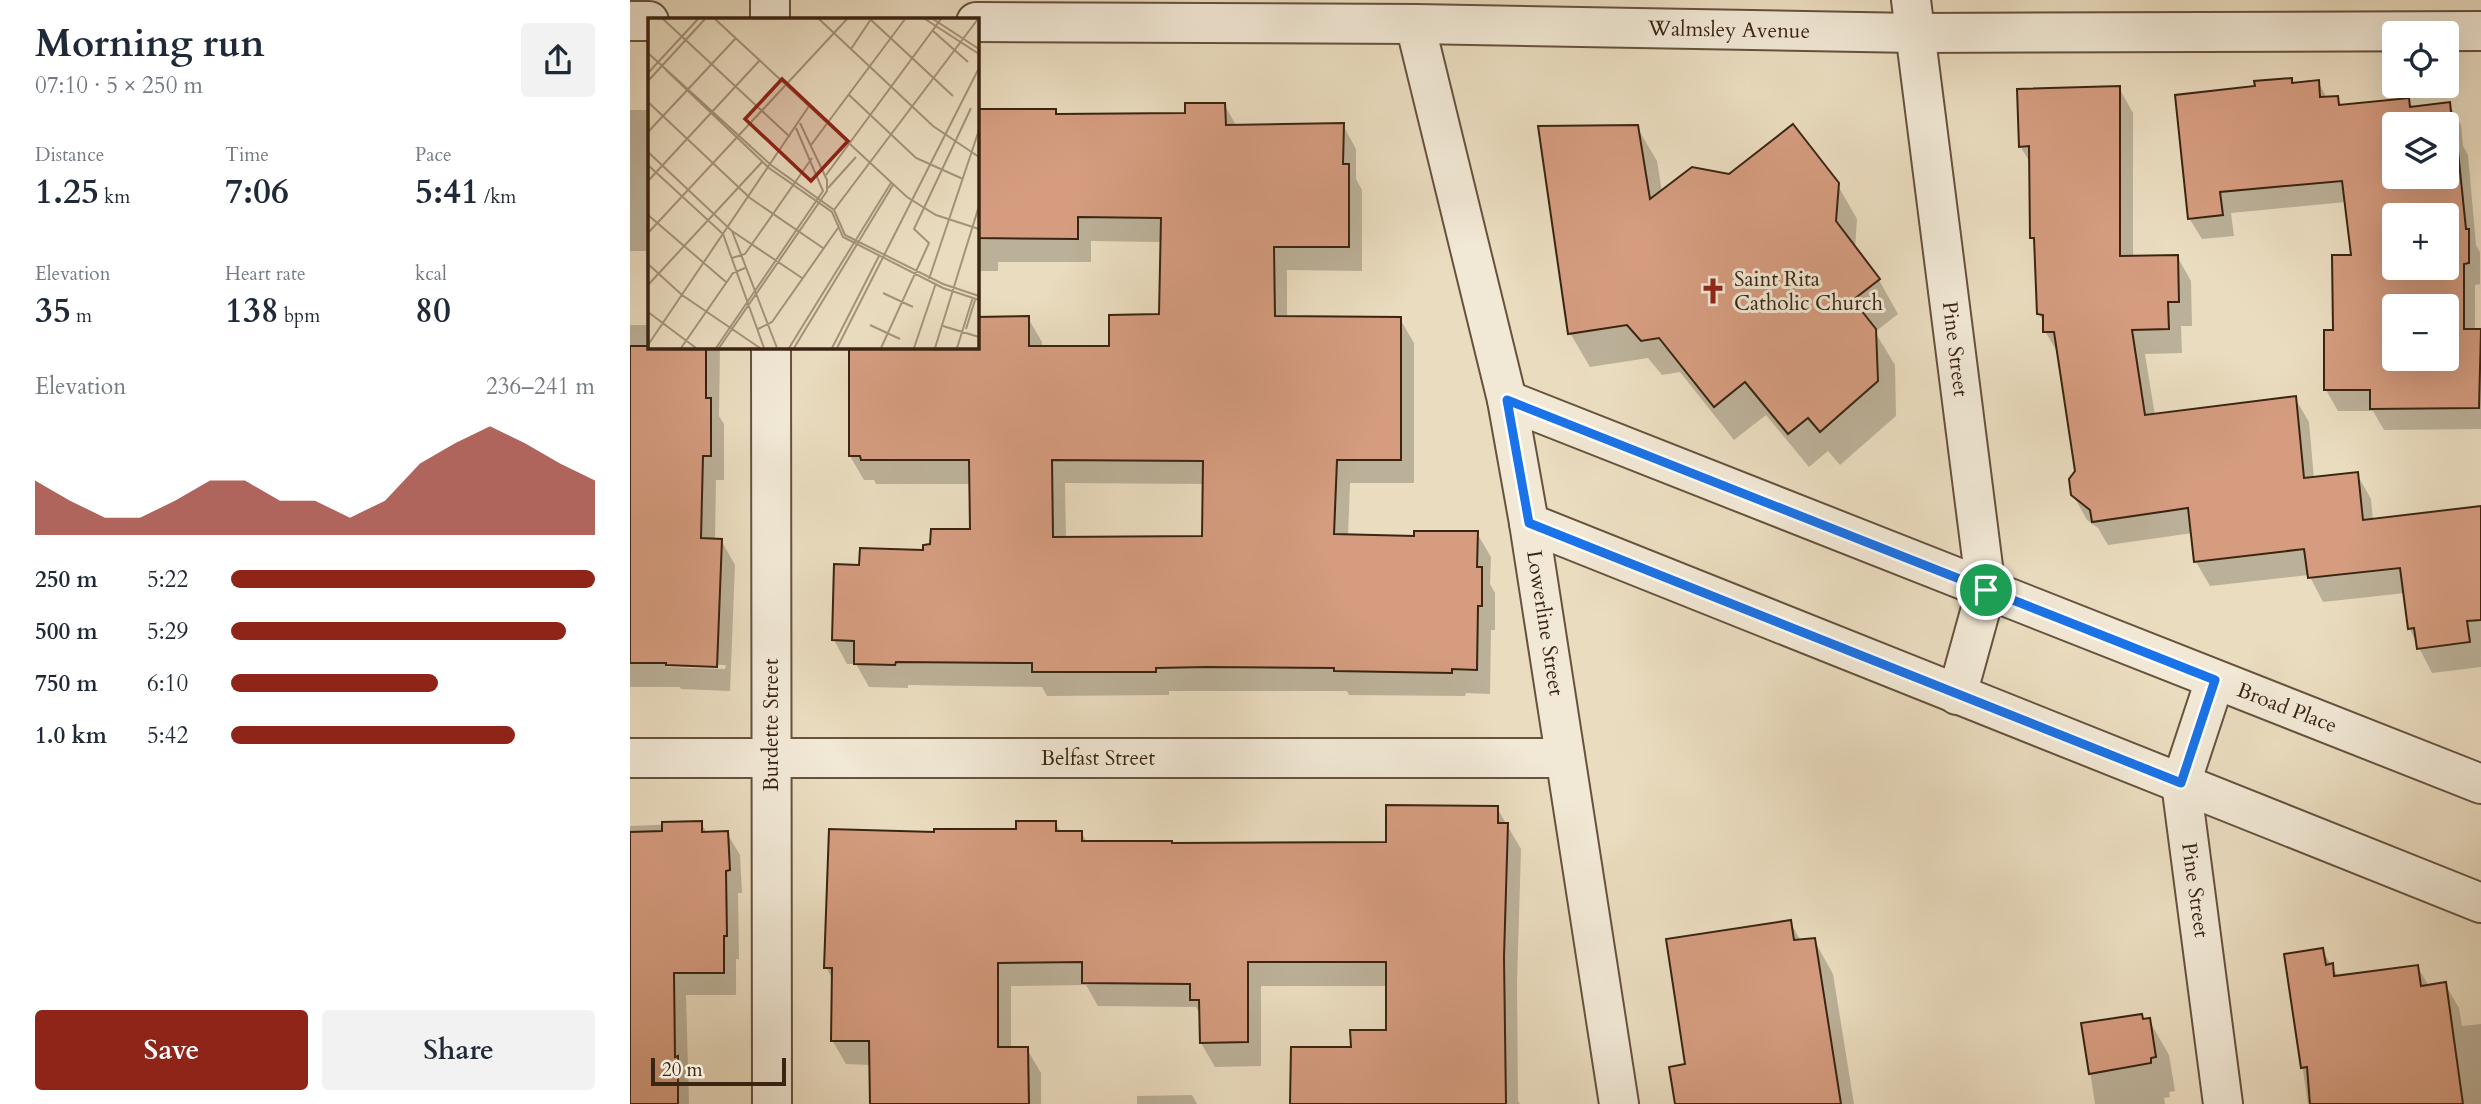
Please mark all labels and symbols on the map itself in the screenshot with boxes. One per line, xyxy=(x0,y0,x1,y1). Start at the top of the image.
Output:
street label: Walmsley Avenue xyxy=(1647,14,1810,46)
inset map xyxy=(648,18,978,348)
place label: Saint Rita Catholic Church xyxy=(1734,265,1883,318)
church icon: Saint Rita Catholic Church xyxy=(1698,276,1728,306)
street label: Pine Street xyxy=(1935,300,1975,399)
street label: Lowerline Street xyxy=(1519,548,1571,698)
pin xyxy=(1956,560,2016,620)
street label: Burdette Street xyxy=(757,658,786,792)
street label: Broad Place xyxy=(2233,676,2341,740)
street label: Belfast Street xyxy=(1041,744,1156,773)
street label: Pine Street xyxy=(2174,840,2216,940)
scale bar xyxy=(651,1055,786,1087)

